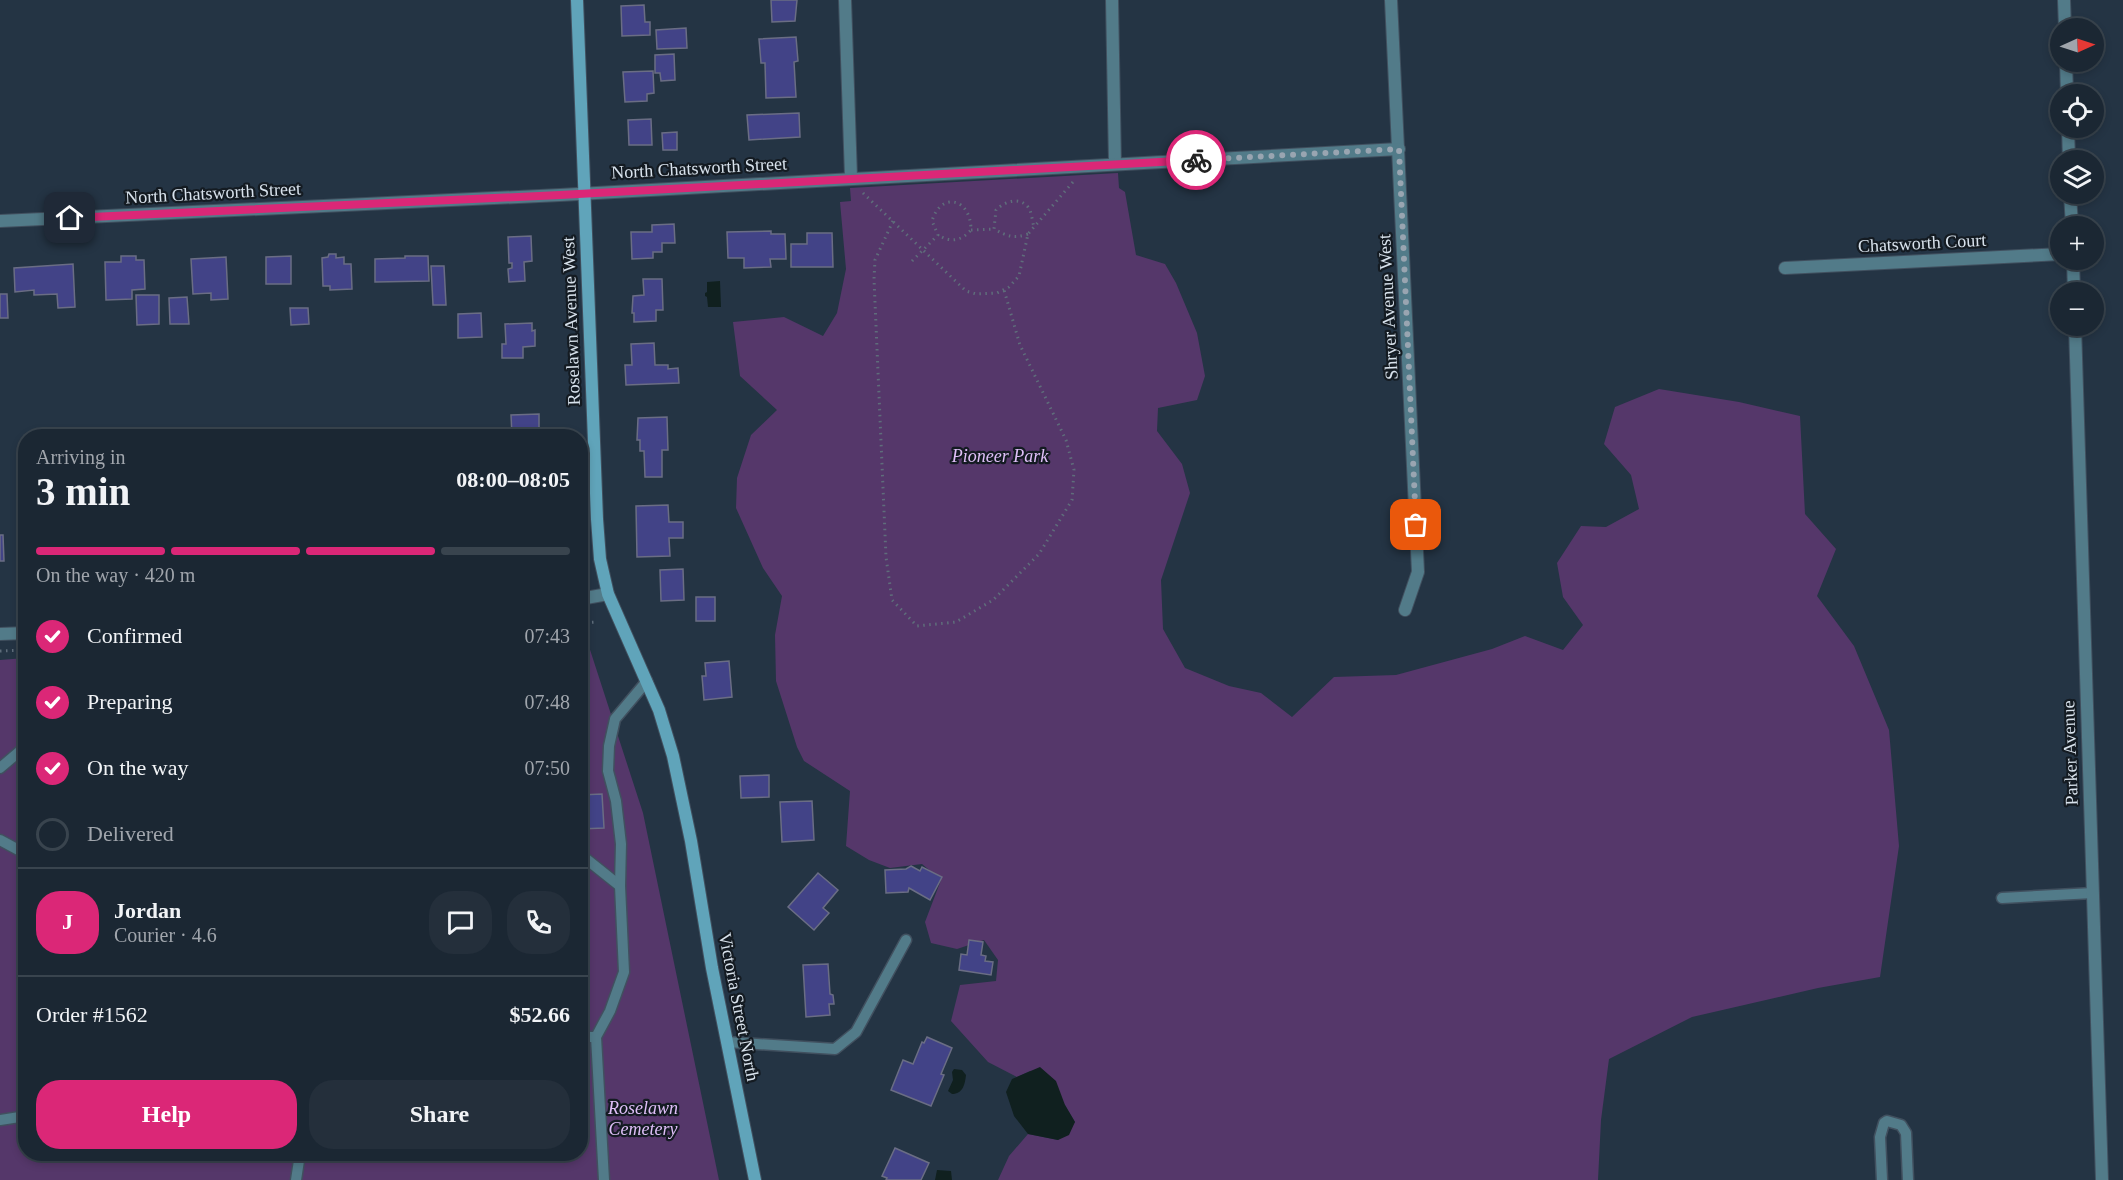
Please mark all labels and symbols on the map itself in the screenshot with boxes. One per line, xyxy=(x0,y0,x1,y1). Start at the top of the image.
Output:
north arrow xyxy=(2050,18,2104,72)
courier xyxy=(1166,130,1226,190)
street label: North Chatsworth Street xyxy=(611,153,787,183)
street label: North Chatsworth Street xyxy=(125,178,301,208)
pin xyxy=(44,192,95,243)
street label: Chatsworth Court xyxy=(1857,230,1987,256)
street label: Shryer Avenue West xyxy=(1374,234,1402,380)
street label: Roselawn Avenue West xyxy=(558,236,584,406)
park label: Pioneer Park xyxy=(951,446,1049,466)
pin xyxy=(1390,499,1441,550)
street label: Parker Avenue xyxy=(2058,700,2082,806)
street label: Victoria Street North xyxy=(715,931,763,1083)
park label: Roselawn Cemetery xyxy=(607,1098,678,1139)

